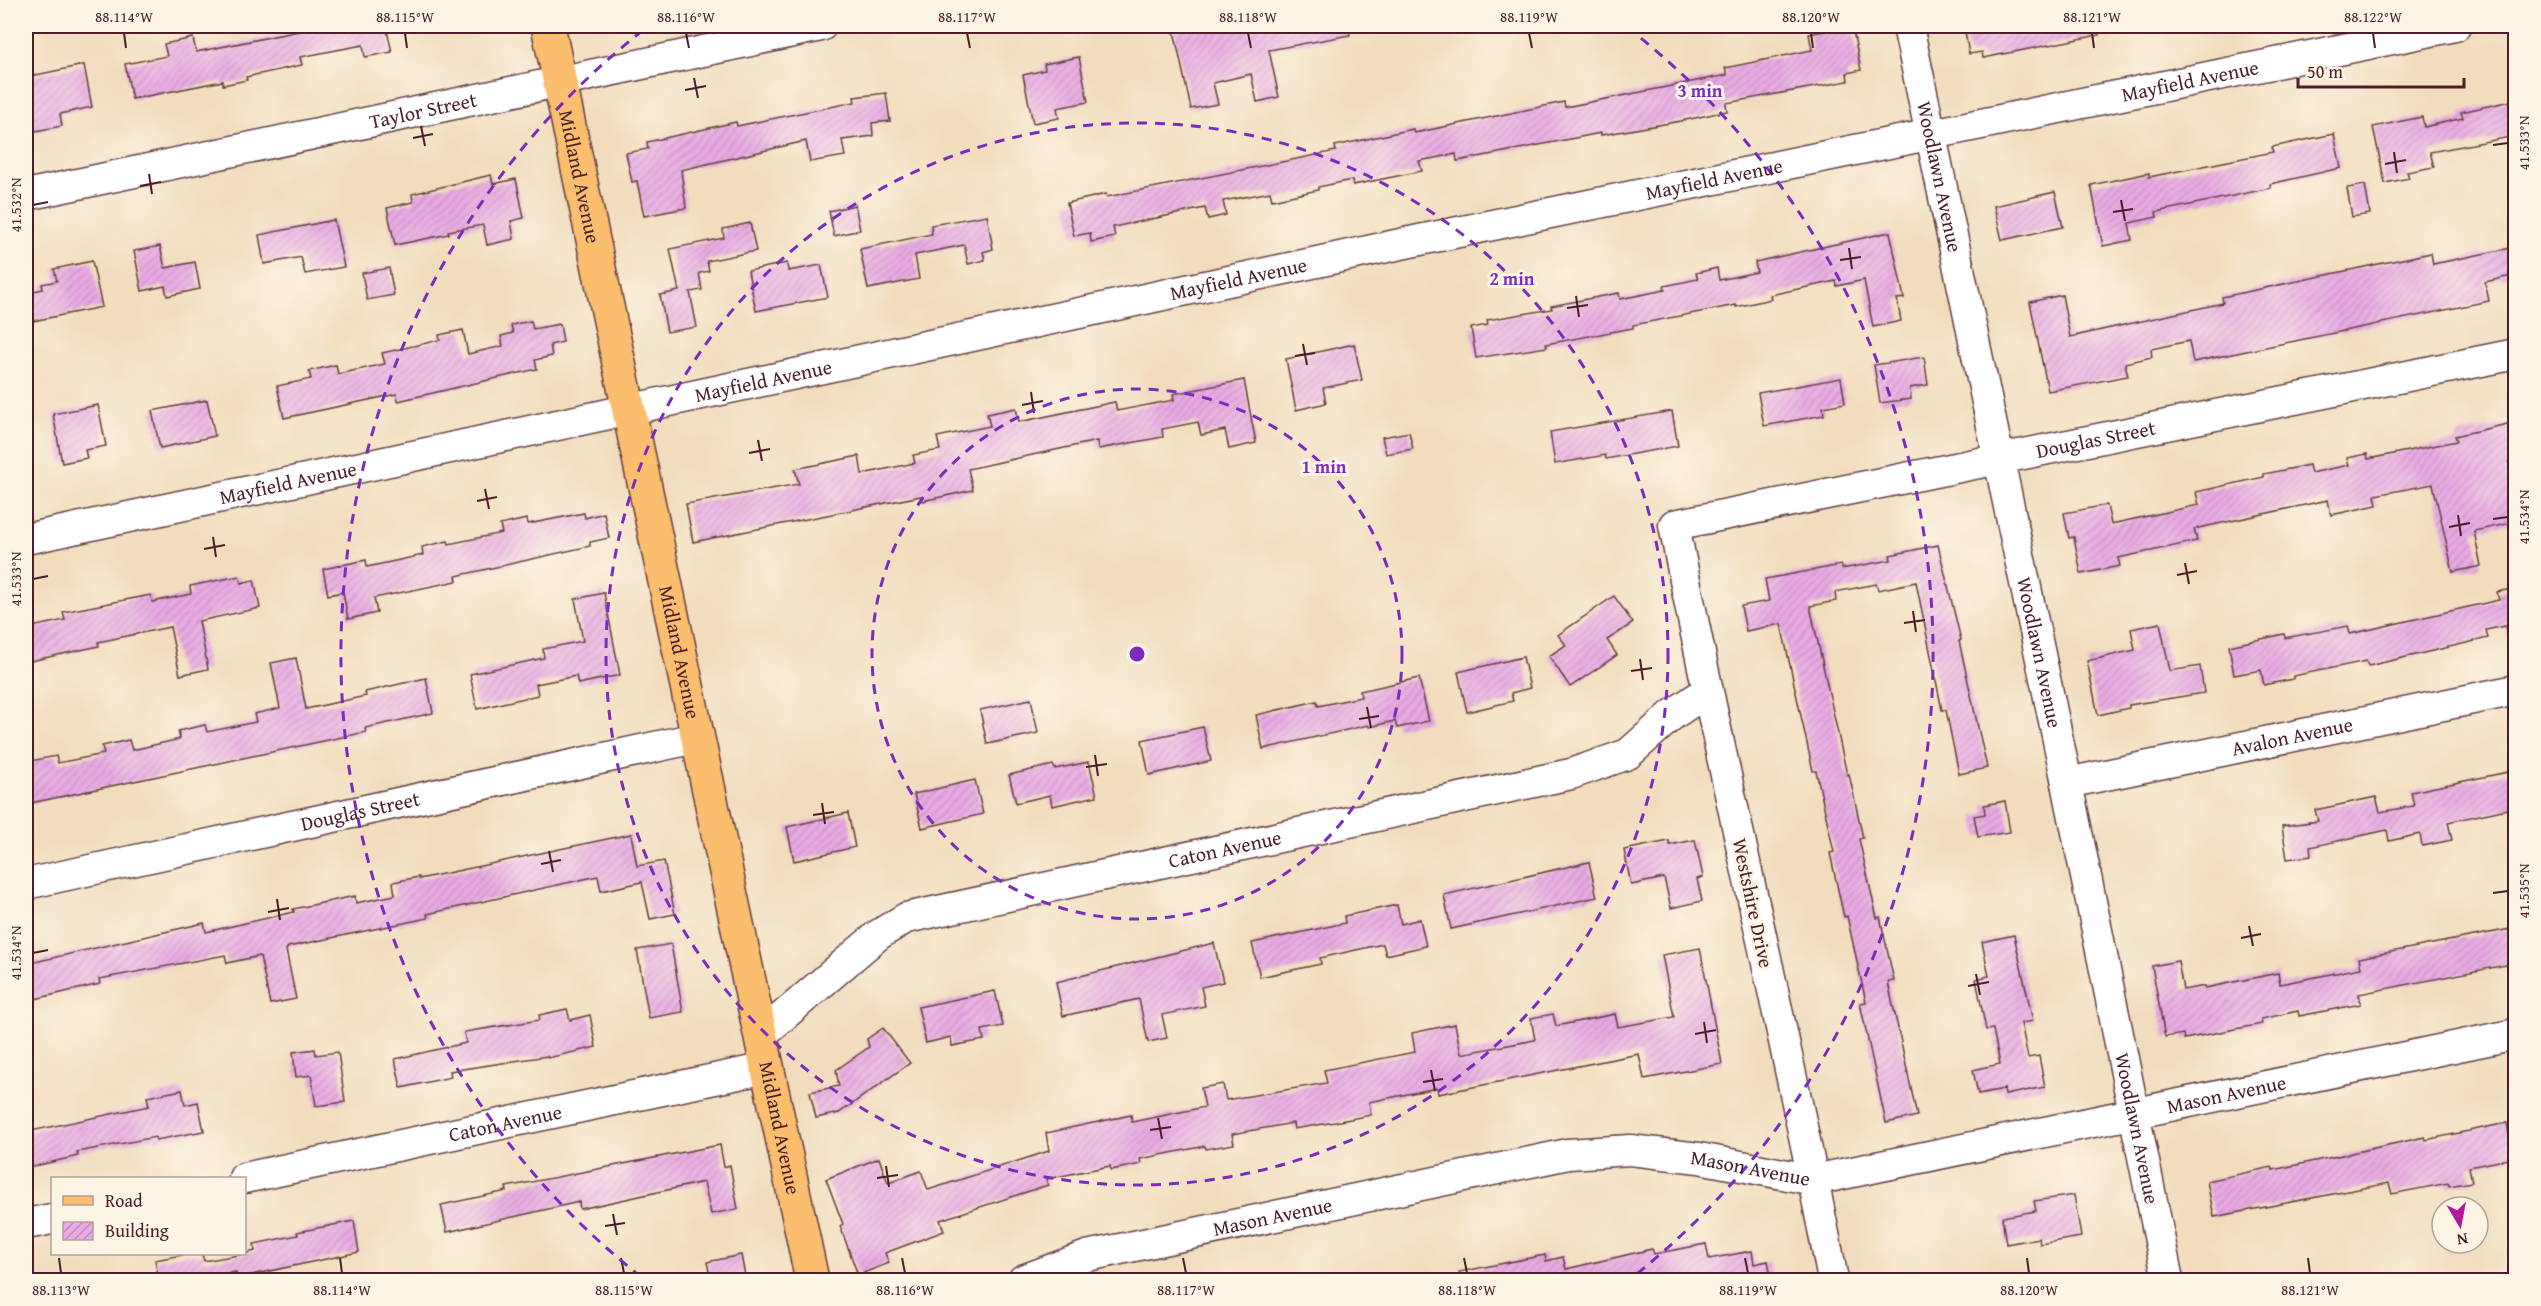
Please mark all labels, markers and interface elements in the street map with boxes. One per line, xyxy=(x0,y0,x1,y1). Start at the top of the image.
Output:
text: 88.114°W xyxy=(95,6,153,27)
text: 88.115°W xyxy=(376,6,434,27)
text: 88.116°W xyxy=(657,6,715,27)
text: 88.117°W xyxy=(938,6,996,27)
text: 88.118°W xyxy=(1219,6,1277,27)
text: 88.119°W xyxy=(1500,6,1558,27)
text: 88.120°W xyxy=(1782,6,1840,27)
text: 88.121°W xyxy=(2063,6,2121,27)
text: 88.122°W xyxy=(2344,6,2402,27)
scale bar xyxy=(2298,51,2464,89)
street label: Mayfield Avenue xyxy=(2119,52,2261,109)
text: 50 m xyxy=(2307,58,2343,85)
text: 3 min xyxy=(1678,77,1723,104)
street label: Taylor Street xyxy=(367,85,479,136)
street label: Woodlawn Avenue xyxy=(1910,99,1970,255)
street label: Midland Avenue xyxy=(552,107,608,246)
text: 41.533°N xyxy=(2513,115,2534,170)
street label: Mayfield Avenue xyxy=(1643,150,1785,207)
text: 41.532°N xyxy=(5,177,26,232)
street label: Mayfield Avenue xyxy=(1167,250,1310,307)
text: 2 min xyxy=(1490,265,1535,292)
street label: Mayfield Avenue xyxy=(692,352,834,409)
street label: Douglas Street xyxy=(2033,413,2158,465)
street label: Mayfield Avenue xyxy=(217,453,359,511)
text: 1 min xyxy=(1302,453,1347,480)
text: 41.534°N xyxy=(2513,489,2534,544)
text: 41.533°N xyxy=(5,551,26,606)
street label: Woodlawn Avenue xyxy=(2010,574,2070,730)
street label: Midland Avenue xyxy=(652,583,708,722)
centre of rings xyxy=(1127,644,1147,664)
street label: Avalon Avenue xyxy=(2229,709,2355,763)
street label: Douglas Street xyxy=(298,784,422,838)
street label: Caton Avenue xyxy=(1166,822,1284,875)
street label: Westshire Drive xyxy=(1726,835,1781,970)
text: 41.535°N xyxy=(2513,863,2534,918)
text: 41.534°N xyxy=(5,925,26,980)
street label: Woodlawn Avenue xyxy=(2108,1050,2167,1206)
street label: Midland Avenue xyxy=(752,1058,809,1197)
street label: Mason Avenue xyxy=(2164,1067,2289,1120)
street label: Caton Avenue xyxy=(446,1097,564,1149)
street label: Mason Avenue xyxy=(1689,1142,1813,1193)
legend xyxy=(51,1177,246,1255)
text: Road xyxy=(105,1187,143,1214)
street label: Mason Avenue xyxy=(1210,1189,1335,1243)
north arrow xyxy=(2430,1195,2490,1255)
text: Building xyxy=(105,1217,169,1244)
text: N xyxy=(2455,1227,2470,1253)
text: 88.113°W xyxy=(32,1279,90,1300)
text: 88.114°W xyxy=(313,1279,371,1300)
text: 88.115°W xyxy=(595,1279,653,1300)
text: 88.116°W xyxy=(876,1279,934,1300)
text: 88.117°W xyxy=(1157,1279,1215,1300)
text: 88.118°W xyxy=(1438,1279,1496,1300)
text: 88.119°W xyxy=(1719,1279,1777,1300)
text: 88.120°W xyxy=(2000,1279,2058,1300)
text: 88.121°W xyxy=(2281,1279,2339,1300)

